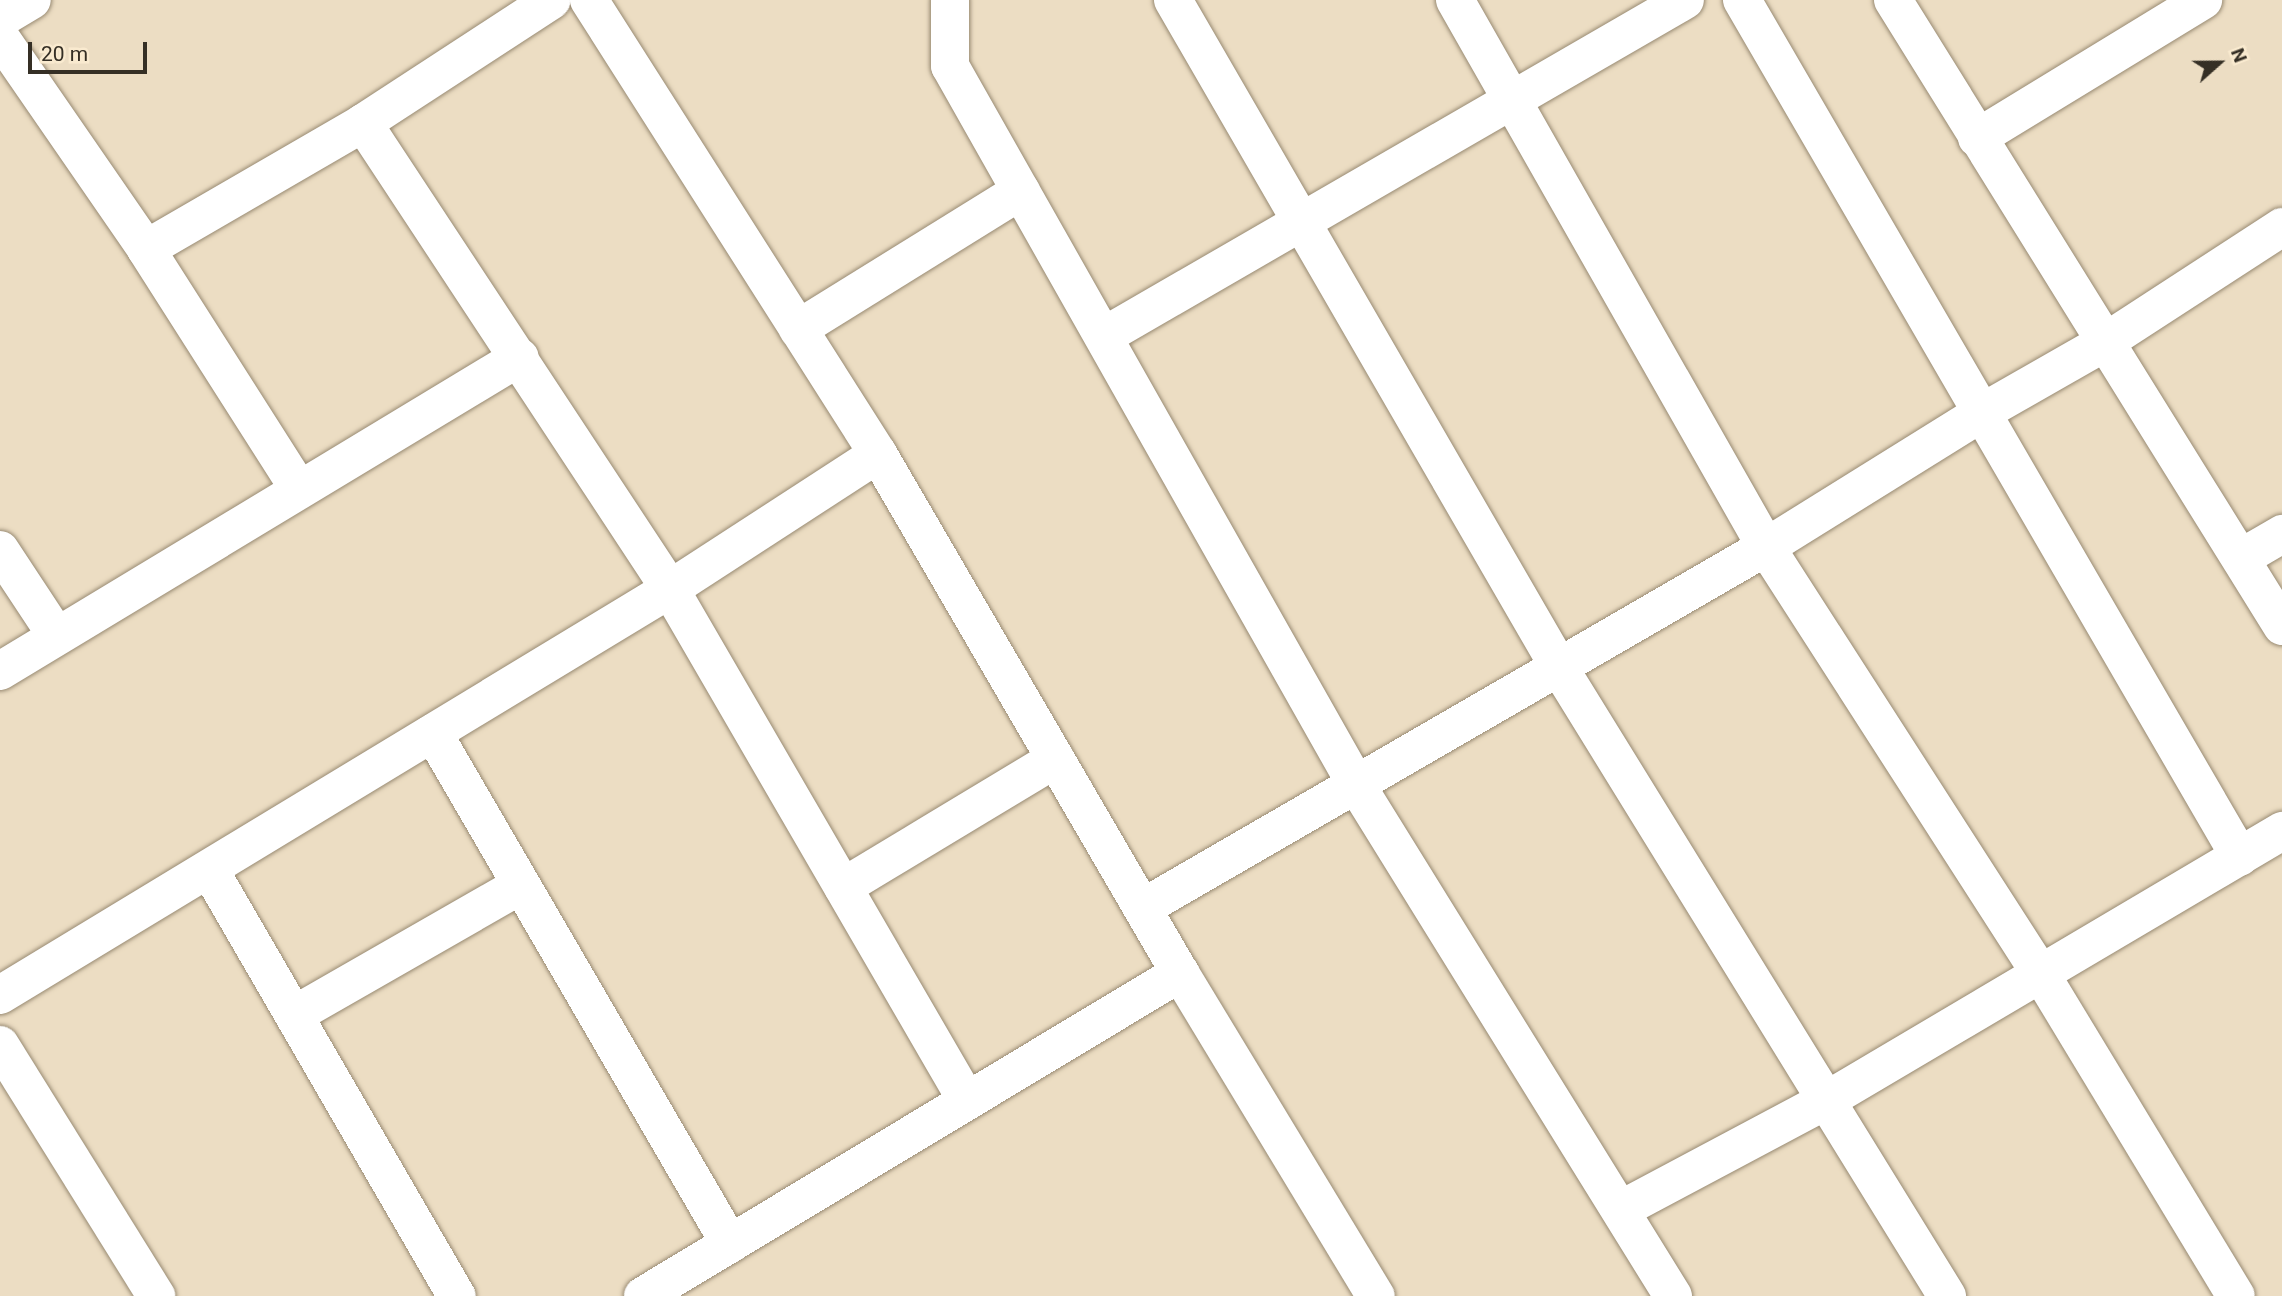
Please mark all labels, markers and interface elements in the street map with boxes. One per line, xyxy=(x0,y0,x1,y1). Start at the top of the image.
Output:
scale bar xyxy=(32,28,150,72)
north arrow xyxy=(2184,28,2254,98)
text: 20 m xyxy=(41,42,88,66)
text: N xyxy=(2226,45,2252,66)

